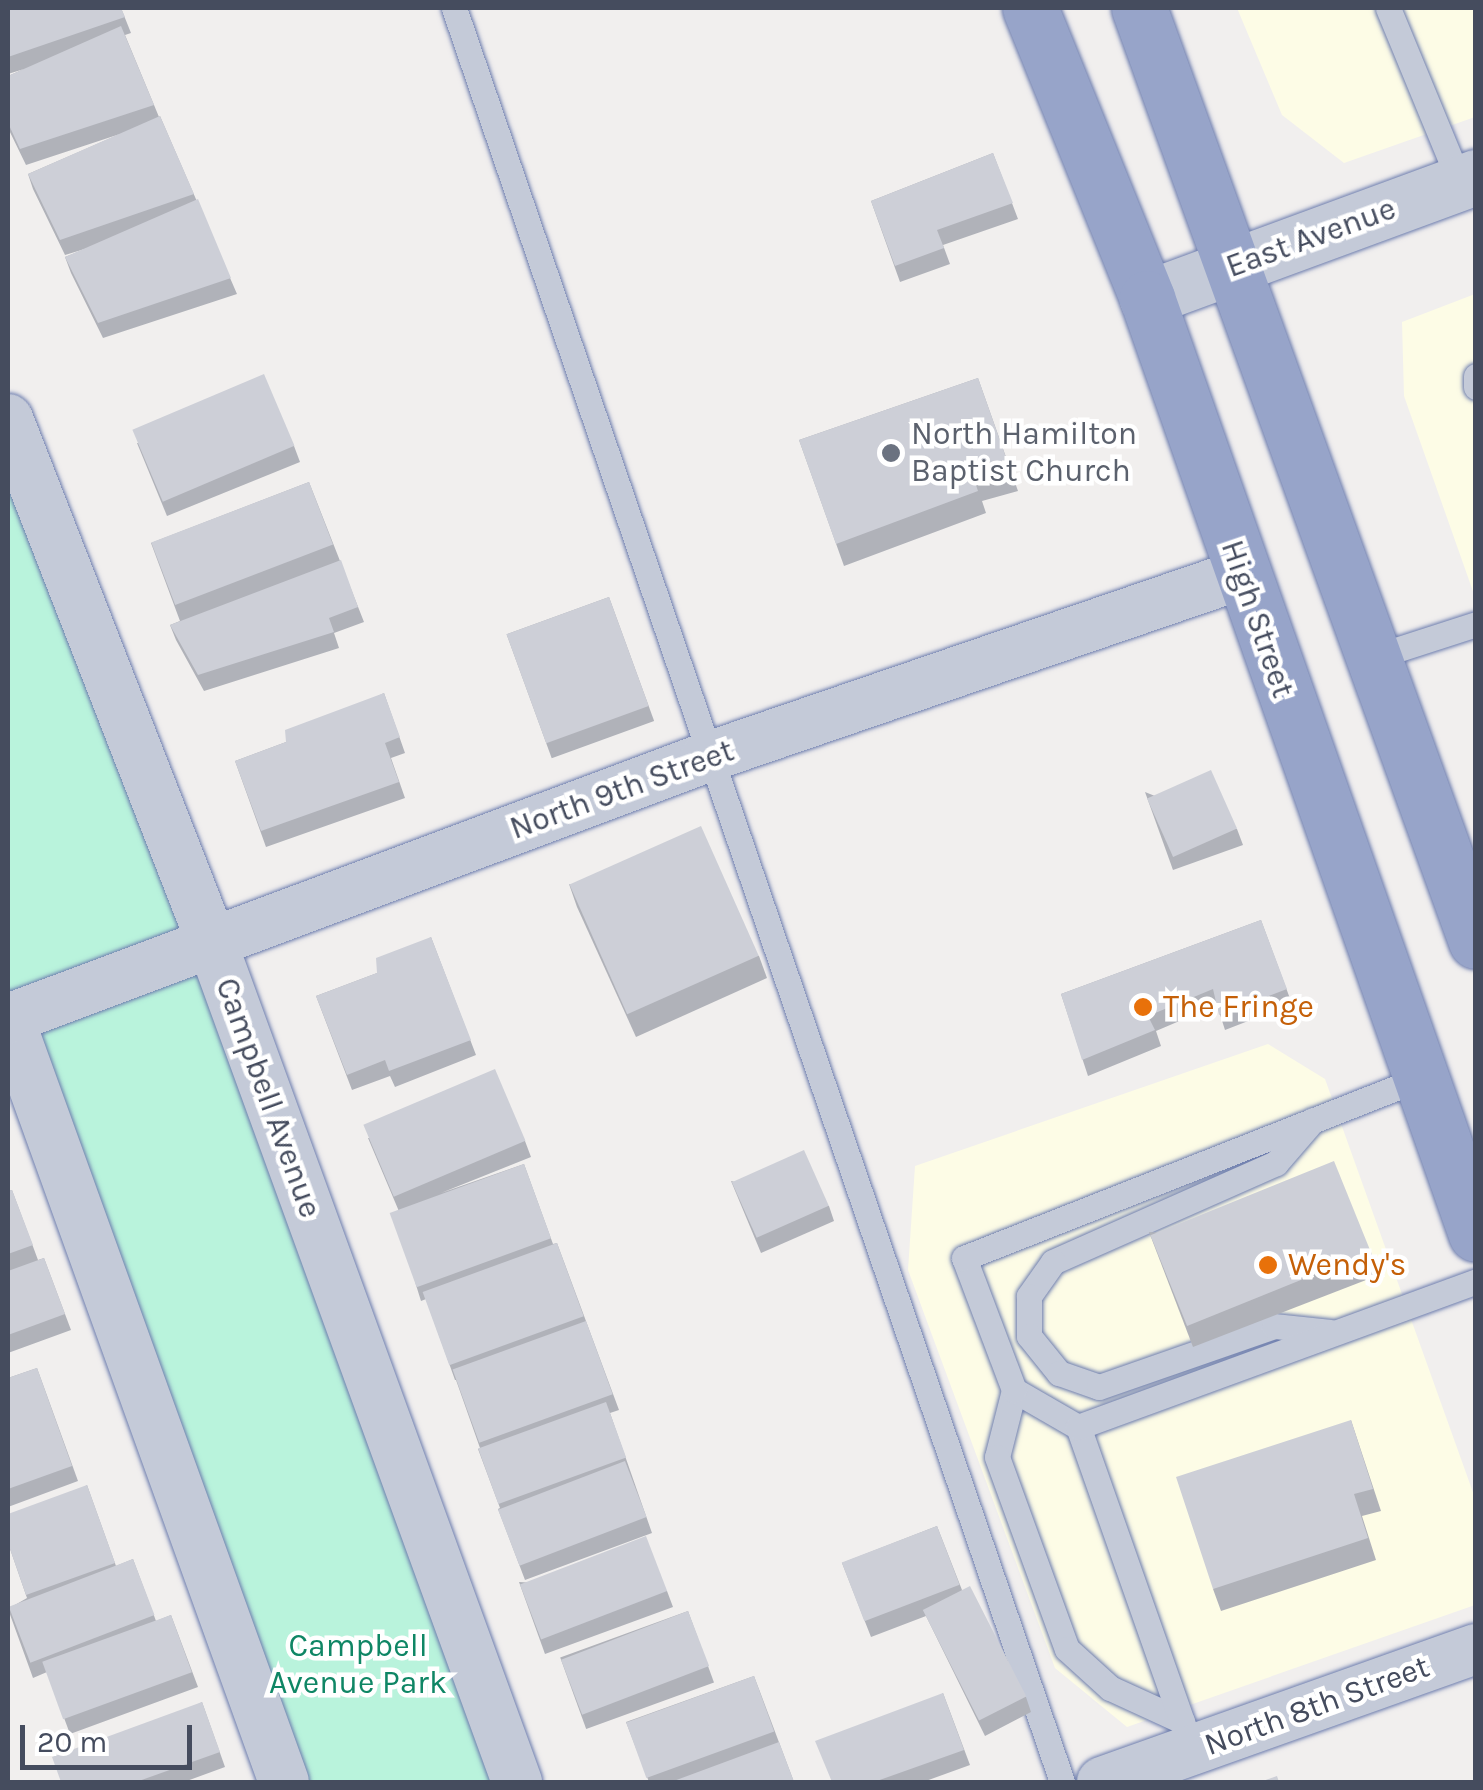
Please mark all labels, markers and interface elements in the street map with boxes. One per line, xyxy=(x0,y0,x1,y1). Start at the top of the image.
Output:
street label: East Avenue xyxy=(1221,190,1401,286)
place label: North Hamilton Baptist Church xyxy=(911,416,1137,491)
marker: North Hamilton Baptist Church xyxy=(880,442,902,464)
street label: High Street xyxy=(1212,535,1302,703)
street label: North 9th Street xyxy=(505,732,739,848)
street label: Campbell Avenue xyxy=(207,973,329,1223)
place label: The Fringe xyxy=(1163,988,1314,1026)
marker: The Fringe xyxy=(1132,996,1154,1018)
place label: Wendy's xyxy=(1288,1246,1406,1284)
marker: Wendy's xyxy=(1257,1254,1279,1276)
park label: Campbell Avenue Park xyxy=(269,1628,447,1703)
street label: North 8th Street xyxy=(1199,1648,1435,1764)
scale bar xyxy=(25,1705,198,1767)
text: 20 m xyxy=(37,1724,107,1760)

